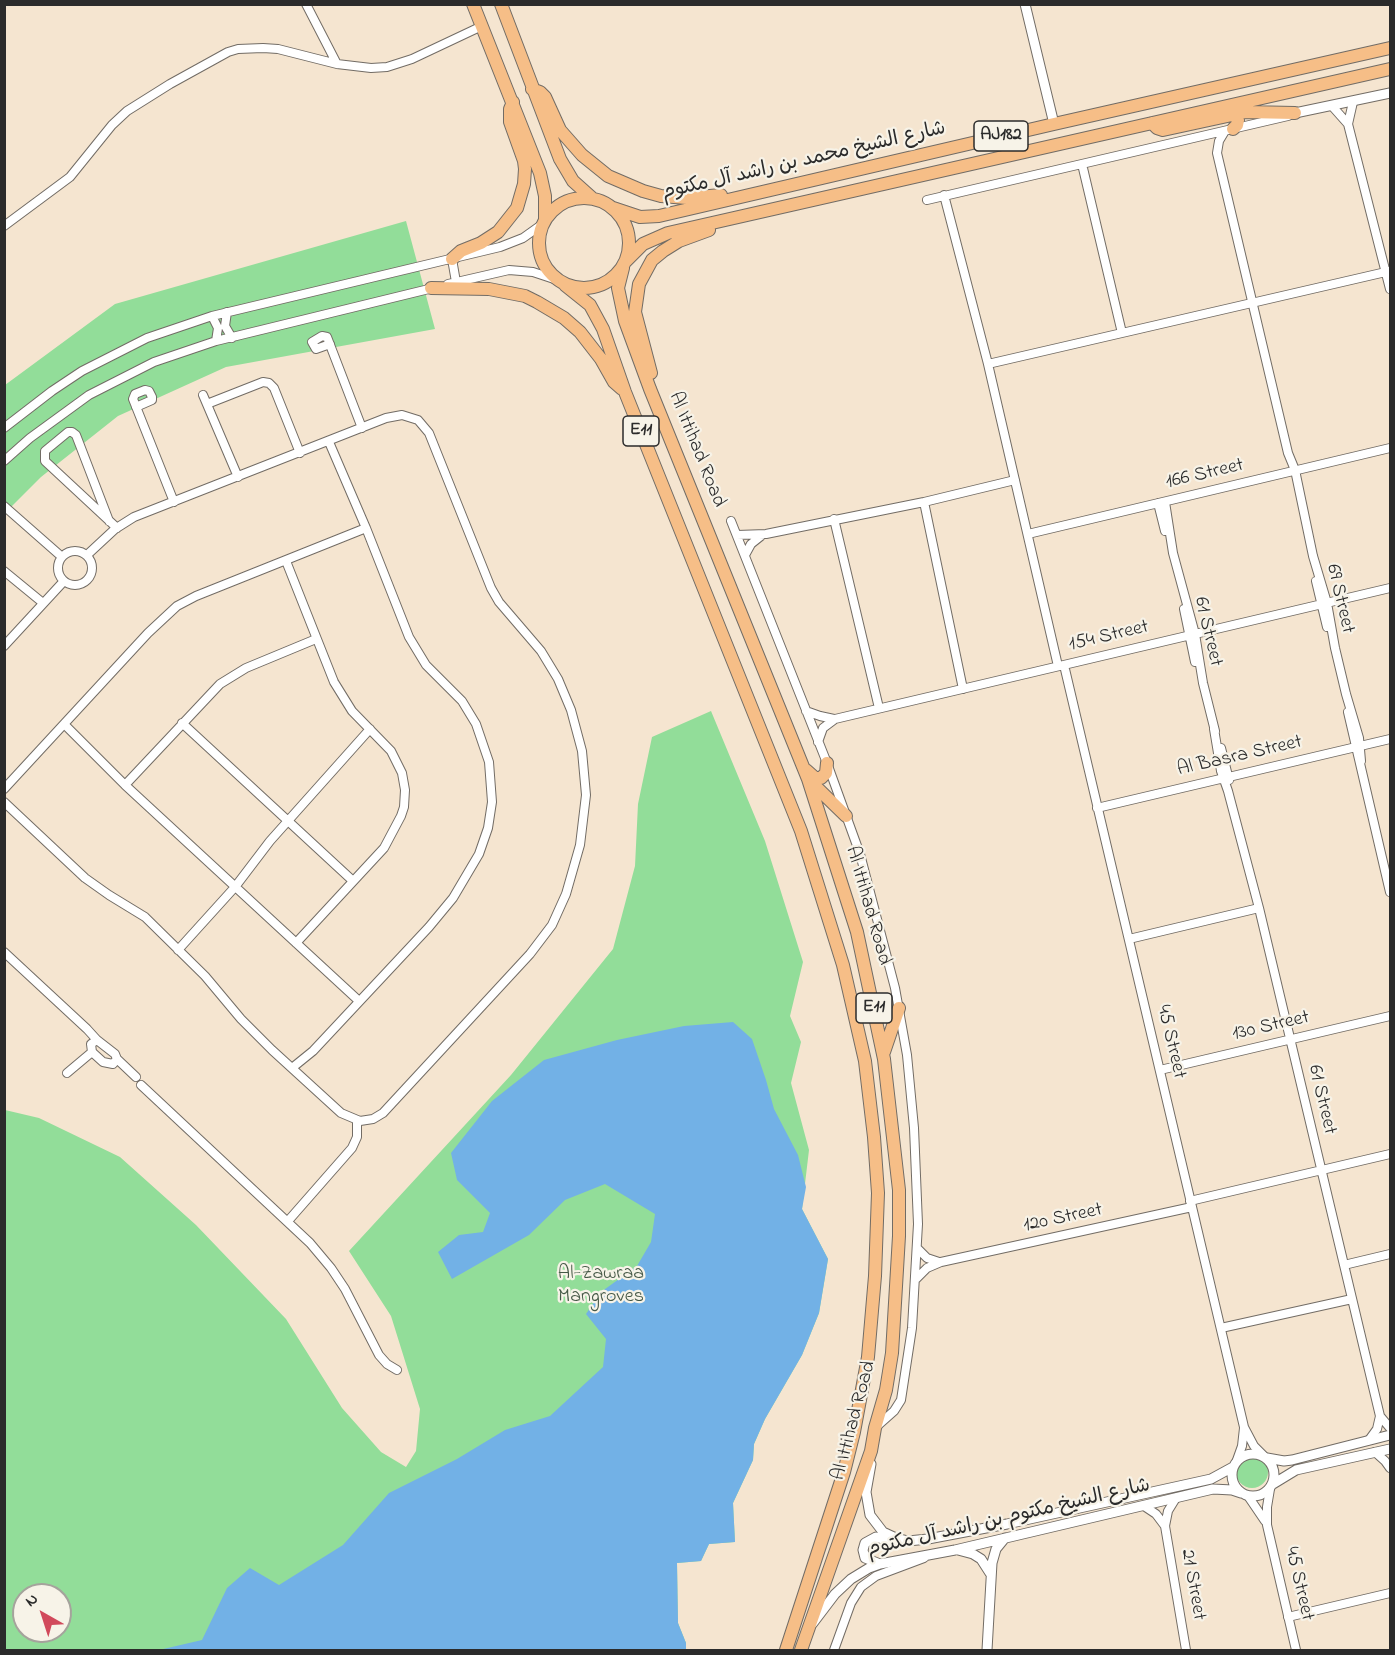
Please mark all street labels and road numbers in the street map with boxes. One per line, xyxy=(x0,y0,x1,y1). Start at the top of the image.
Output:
street label: شارع الشيخ محمد بن راشد آل مكتوم xyxy=(660,118,948,206)
road number: AJ182 xyxy=(974,121,1028,151)
street label: Al Ittihad Road xyxy=(662,389,730,511)
road number: E11 xyxy=(623,416,659,446)
street label: 166 Street xyxy=(1164,454,1246,496)
street label: 69 Street xyxy=(1319,562,1359,636)
street label: 61 Street xyxy=(1187,595,1227,669)
street label: 154 Street xyxy=(1067,616,1151,658)
street label: Al Basra Street xyxy=(1175,731,1305,783)
street label: Al Ittihad Road xyxy=(839,844,895,968)
road number: E11 xyxy=(856,993,892,1023)
street label: 45 Street xyxy=(1150,1003,1190,1081)
street label: 130 Street xyxy=(1230,1006,1312,1048)
street label: 61 Street xyxy=(1301,1063,1341,1137)
street label: 120 Street xyxy=(1021,1199,1105,1239)
street label: Al Ittihad Road xyxy=(828,1359,882,1483)
street label: شارع الشيخ مكتوم بن راشد آل مكتوم xyxy=(865,1475,1153,1563)
street label: 45 Street xyxy=(1278,1545,1318,1623)
street label: 21 Street xyxy=(1174,1548,1210,1622)

